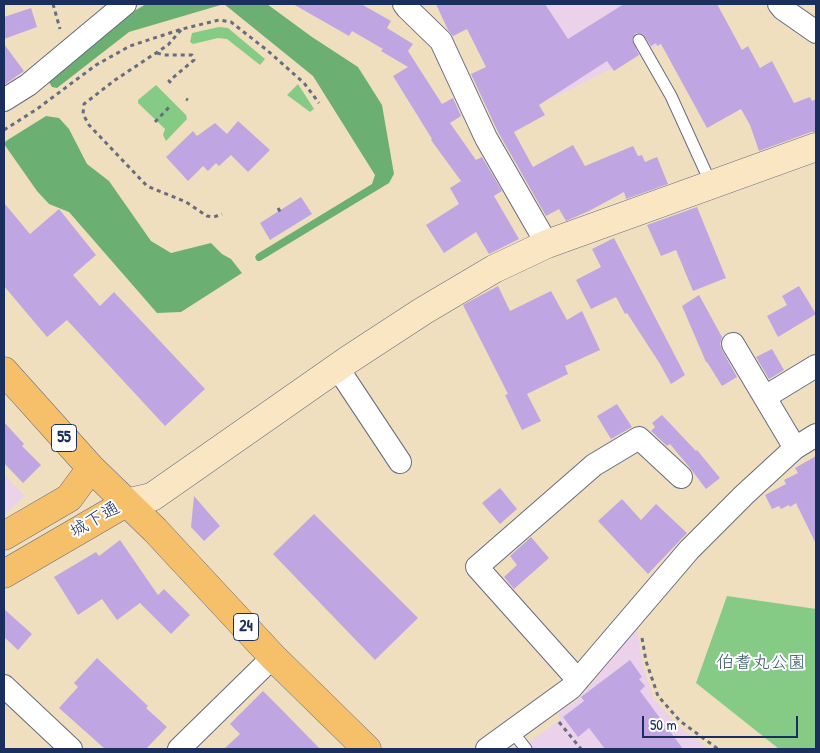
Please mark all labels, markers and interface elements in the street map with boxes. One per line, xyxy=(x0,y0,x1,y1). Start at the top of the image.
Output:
road number: 55 xyxy=(52,424,76,452)
street label: 城下通 xyxy=(66,497,124,543)
road number: 24 xyxy=(234,614,258,640)
park label: 伯耆丸公園 xyxy=(716,652,806,674)
scale bar xyxy=(645,706,801,738)
text: 50 m xyxy=(650,714,677,735)

